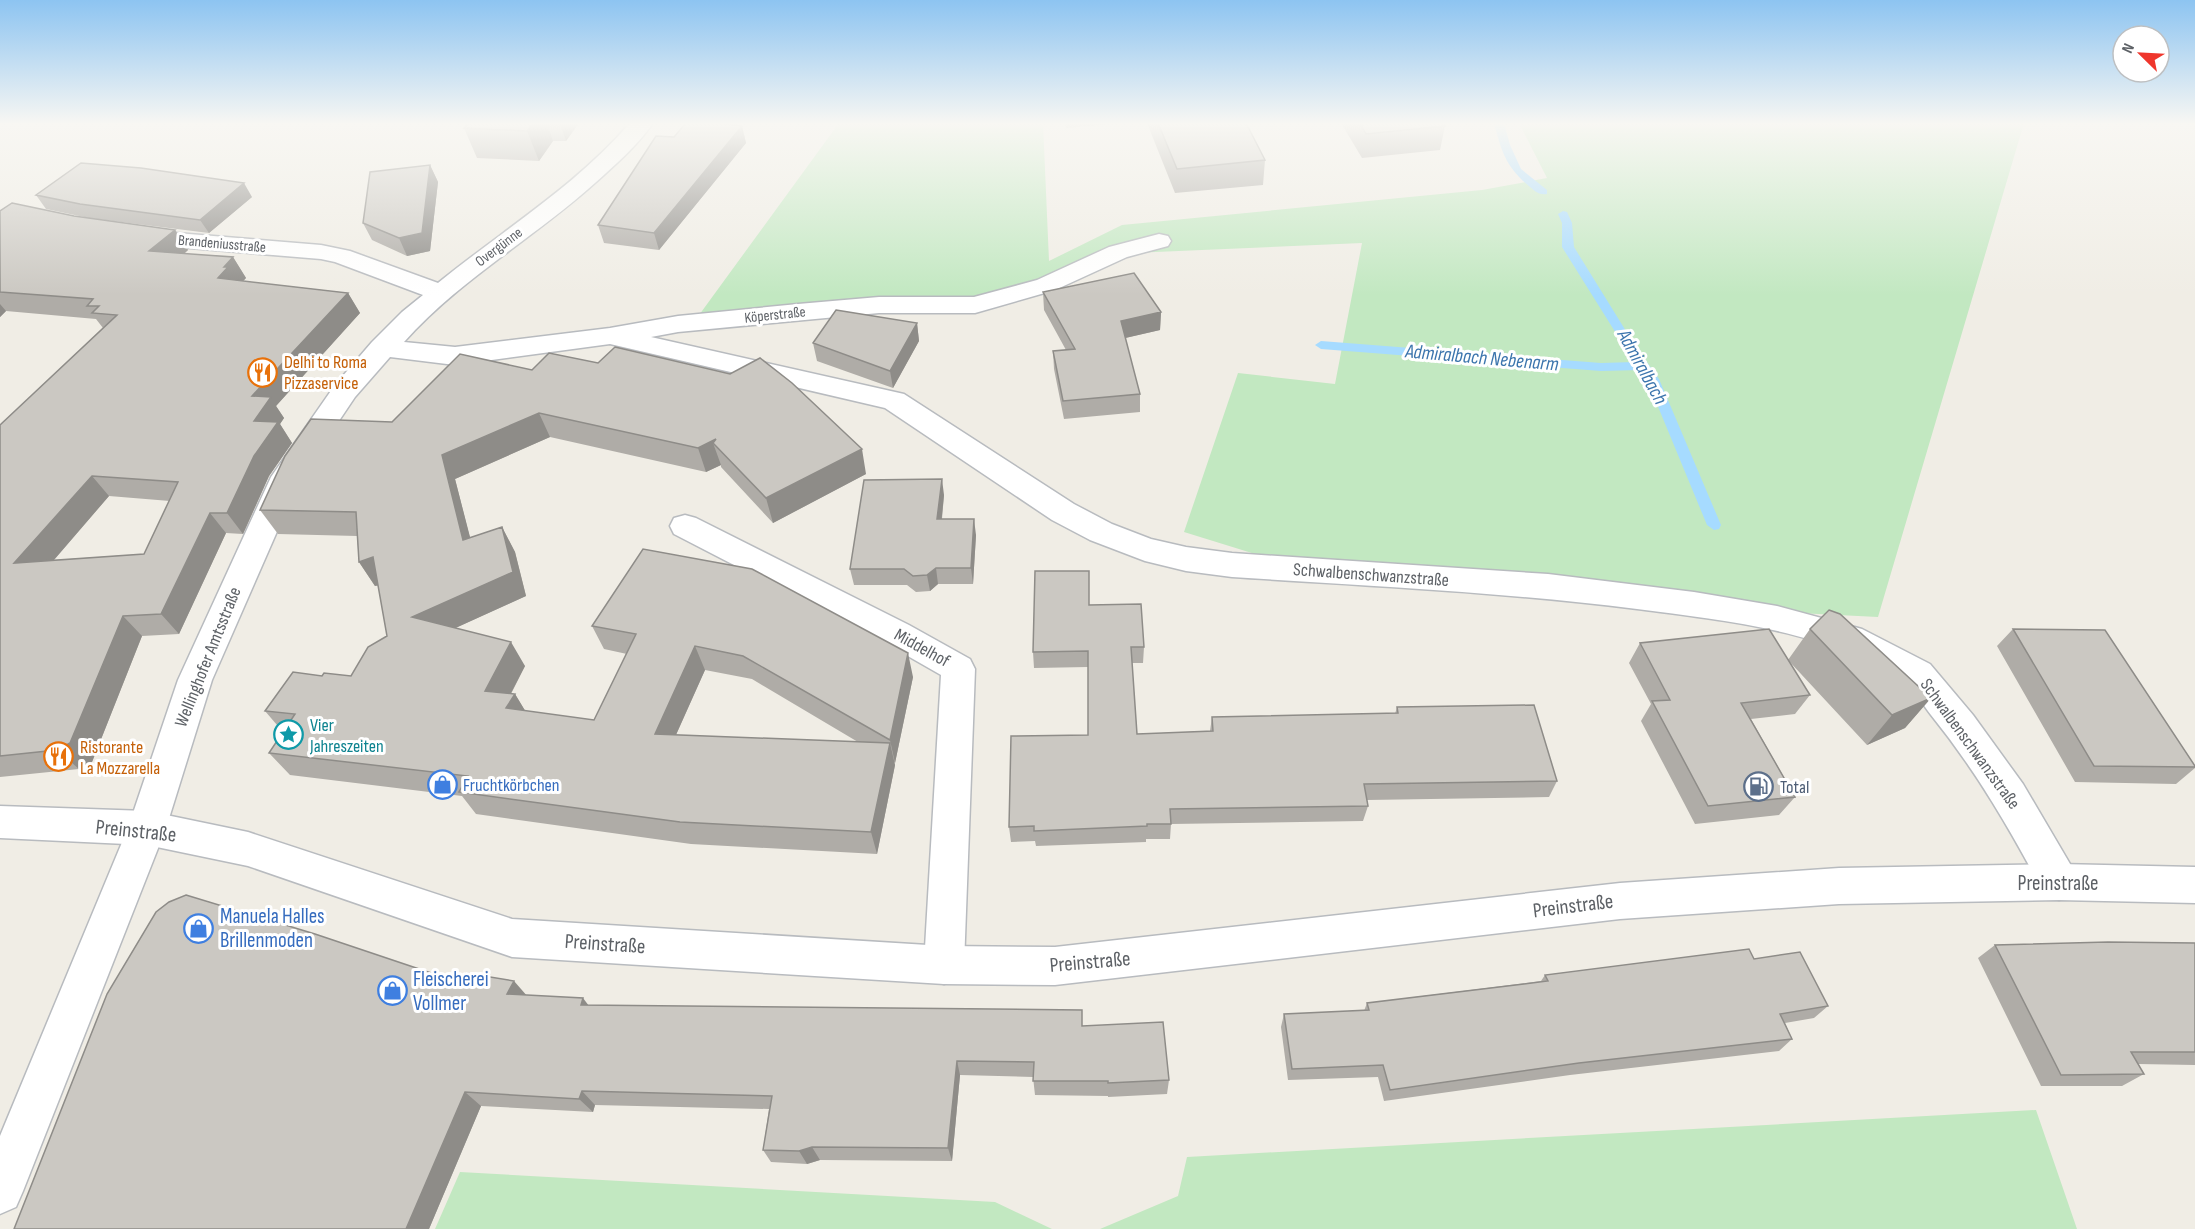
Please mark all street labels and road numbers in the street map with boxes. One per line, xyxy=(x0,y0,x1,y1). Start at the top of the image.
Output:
street label: Overgünne xyxy=(472,223,526,271)
street label: Brandeniusstraße xyxy=(177,231,267,257)
street label: Köperstraße xyxy=(744,302,806,328)
street label: Schwalbenschwanzstraße xyxy=(1292,559,1450,591)
street label: Wellinghofer Amtsstraße xyxy=(170,584,246,730)
street label: Middelhof xyxy=(891,624,954,672)
street label: Schwalbenschwanzstraße xyxy=(1916,675,2024,813)
street label: Preinstraße xyxy=(94,814,178,848)
street label: Preinstraße xyxy=(2018,871,2098,896)
street label: Preinstraße xyxy=(1531,889,1615,923)
street label: Preinstraße xyxy=(564,929,646,959)
street label: Preinstraße xyxy=(1049,946,1131,978)

